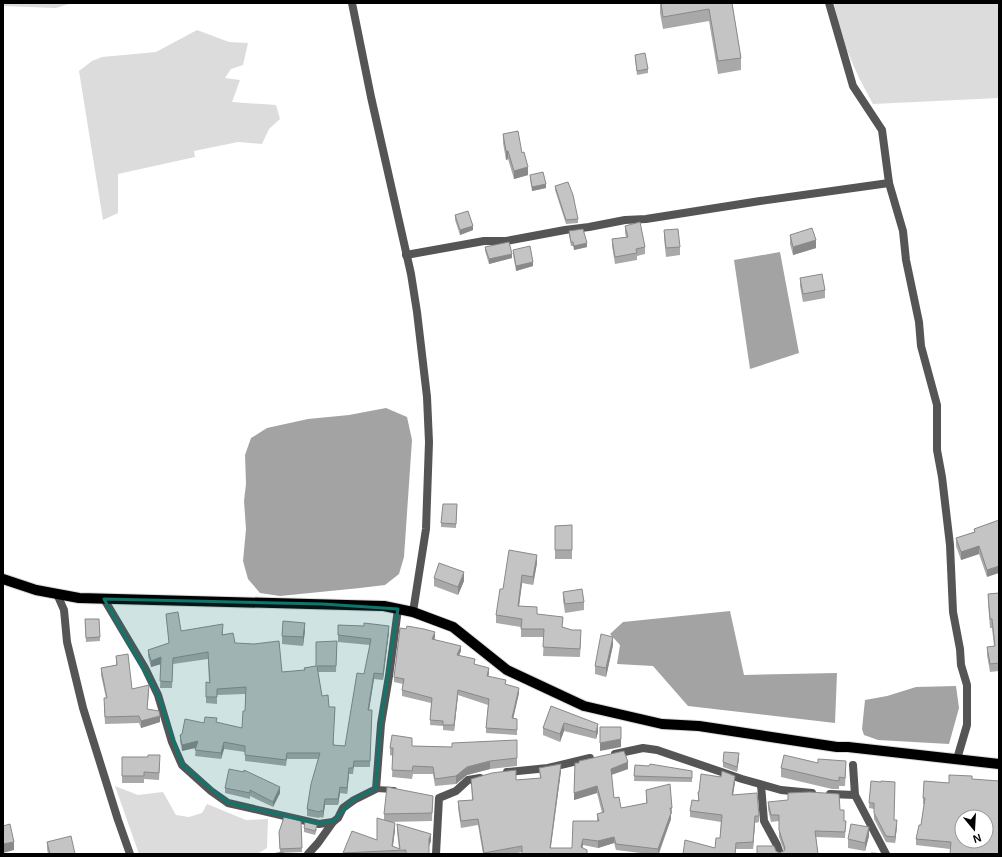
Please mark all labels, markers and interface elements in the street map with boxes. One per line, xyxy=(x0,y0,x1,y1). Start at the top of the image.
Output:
north arrow xyxy=(954,809,994,849)
text: N xyxy=(971,832,983,845)

